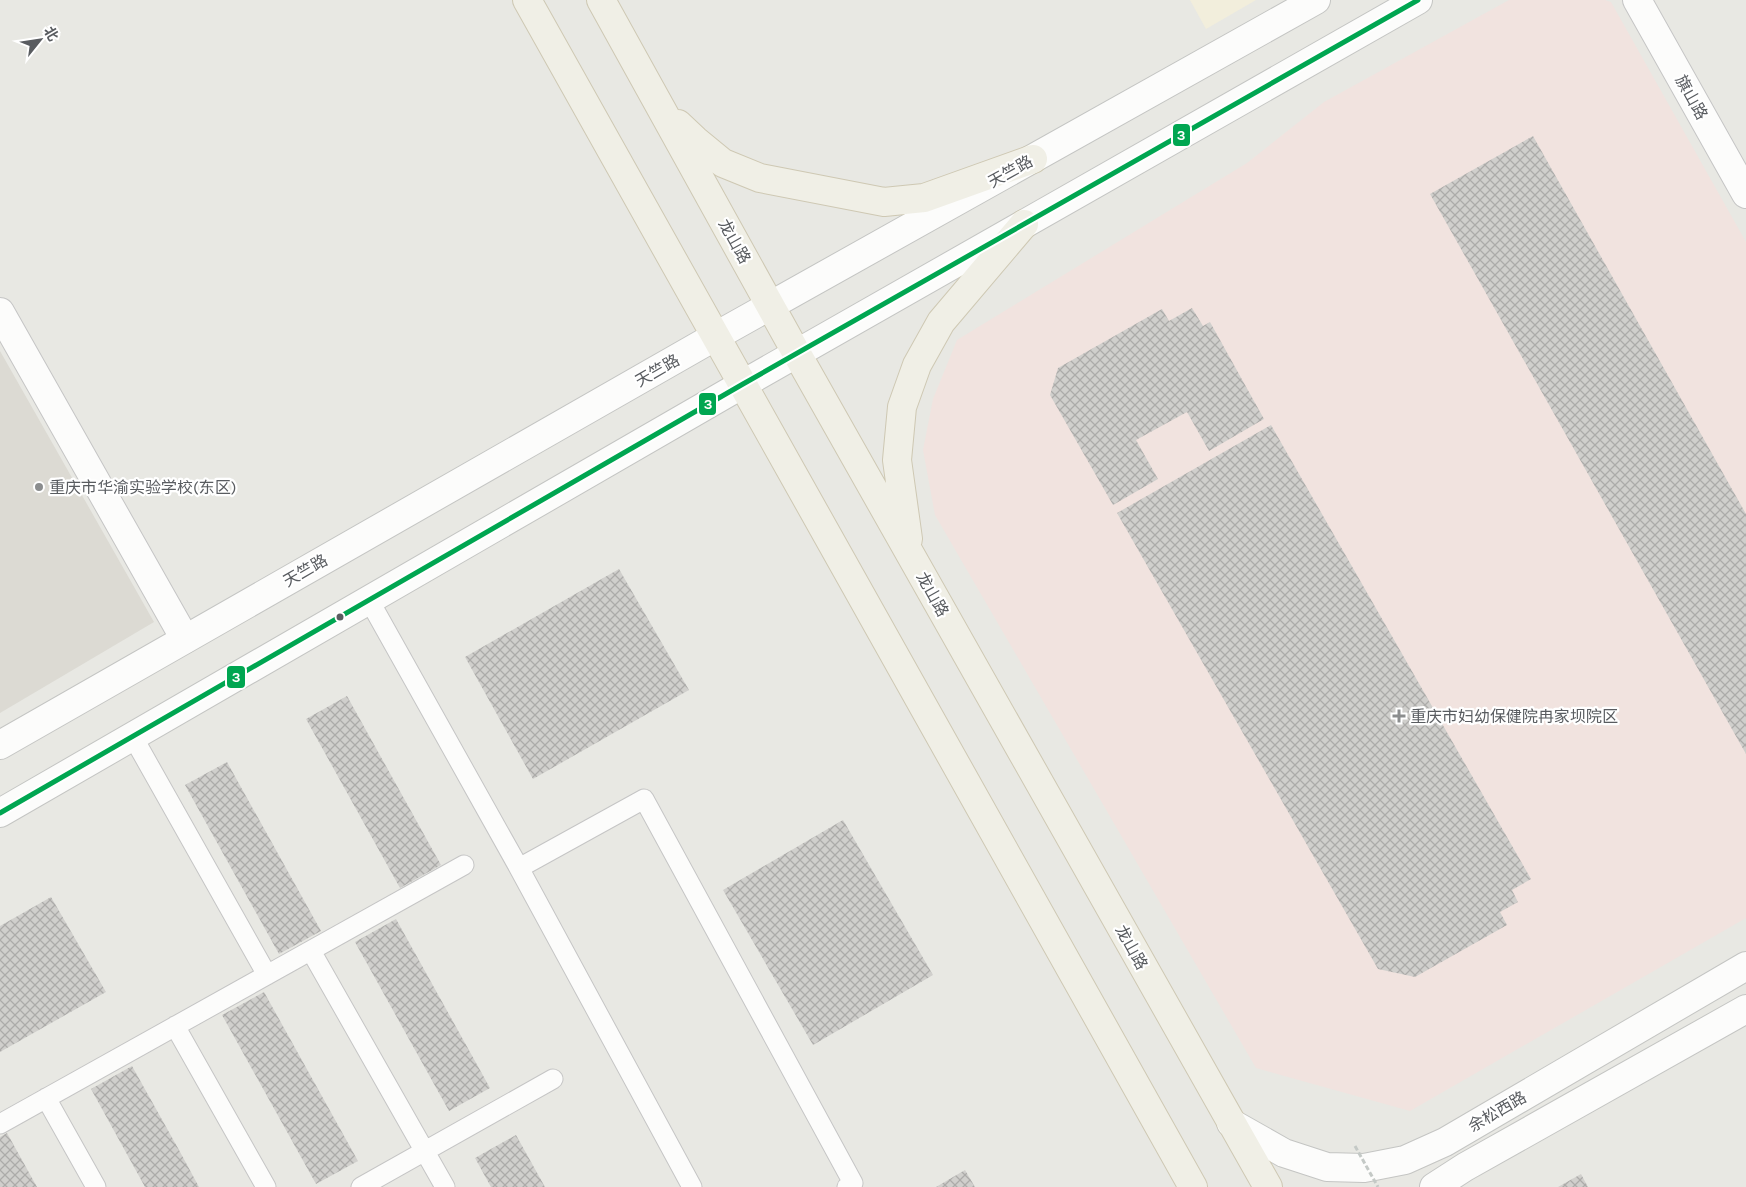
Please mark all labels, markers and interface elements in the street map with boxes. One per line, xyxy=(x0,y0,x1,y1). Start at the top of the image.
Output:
north arrow xyxy=(15,15,65,65)
text: 北 xyxy=(40,23,62,44)
street label: 旗山路 xyxy=(1672,72,1712,123)
line badge: 3 xyxy=(1172,123,1191,147)
text: 3 xyxy=(1177,127,1185,144)
street label: 天竺路 xyxy=(985,151,1036,191)
street label: 龙山路 xyxy=(715,216,755,267)
street label: 天竺路 xyxy=(632,350,683,391)
line badge: 3 xyxy=(698,392,717,416)
text: 3 xyxy=(704,396,712,413)
place label: 重庆市华渝实验学校(东区) xyxy=(49,478,236,497)
marker: 重庆市华渝实验学校(东区) xyxy=(33,481,45,493)
street label: 天竺路 xyxy=(280,550,331,591)
street label: 龙山路 xyxy=(913,569,953,620)
unlabelled marker xyxy=(335,612,345,622)
line badge: 3 xyxy=(226,665,246,689)
text: 3 xyxy=(232,669,240,686)
place label: 重庆市妇幼保健院冉家坝院区 xyxy=(1410,707,1618,726)
marker: 重庆市妇幼保健院冉家坝院区 xyxy=(1392,709,1406,723)
street label: 龙山路 xyxy=(1112,922,1152,973)
street label: 余松西路 xyxy=(1465,1087,1530,1136)

